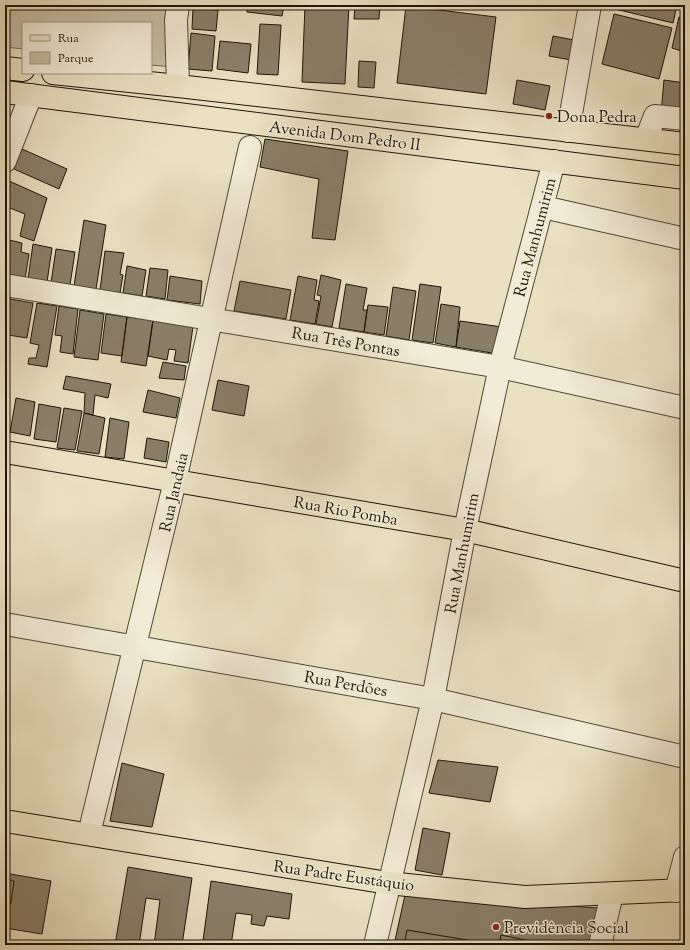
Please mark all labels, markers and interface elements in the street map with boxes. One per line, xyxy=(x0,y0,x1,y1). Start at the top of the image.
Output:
legend xyxy=(22,22,152,74)
text: Rua xyxy=(58,30,79,48)
text: Parque xyxy=(58,50,94,68)
place label: Dona Pedra xyxy=(557,107,637,130)
marker: Dona Pedra xyxy=(544,111,554,121)
street label: Avenida Dom Pedro II xyxy=(268,117,422,158)
street label: Rua Manhumirim xyxy=(509,176,563,300)
street label: Rua Três Pontas xyxy=(290,323,402,364)
street label: Rua Jandaia xyxy=(155,450,196,534)
street label: Rua Manhumirim xyxy=(440,491,486,616)
street label: Rua Rio Pomba xyxy=(292,492,400,533)
street label: Rua Perdões xyxy=(302,667,389,704)
street label: Rua Padre Eustáquio xyxy=(272,856,416,899)
place label: Previdência Social xyxy=(504,918,629,941)
marker: Previdência Social xyxy=(491,922,501,932)

